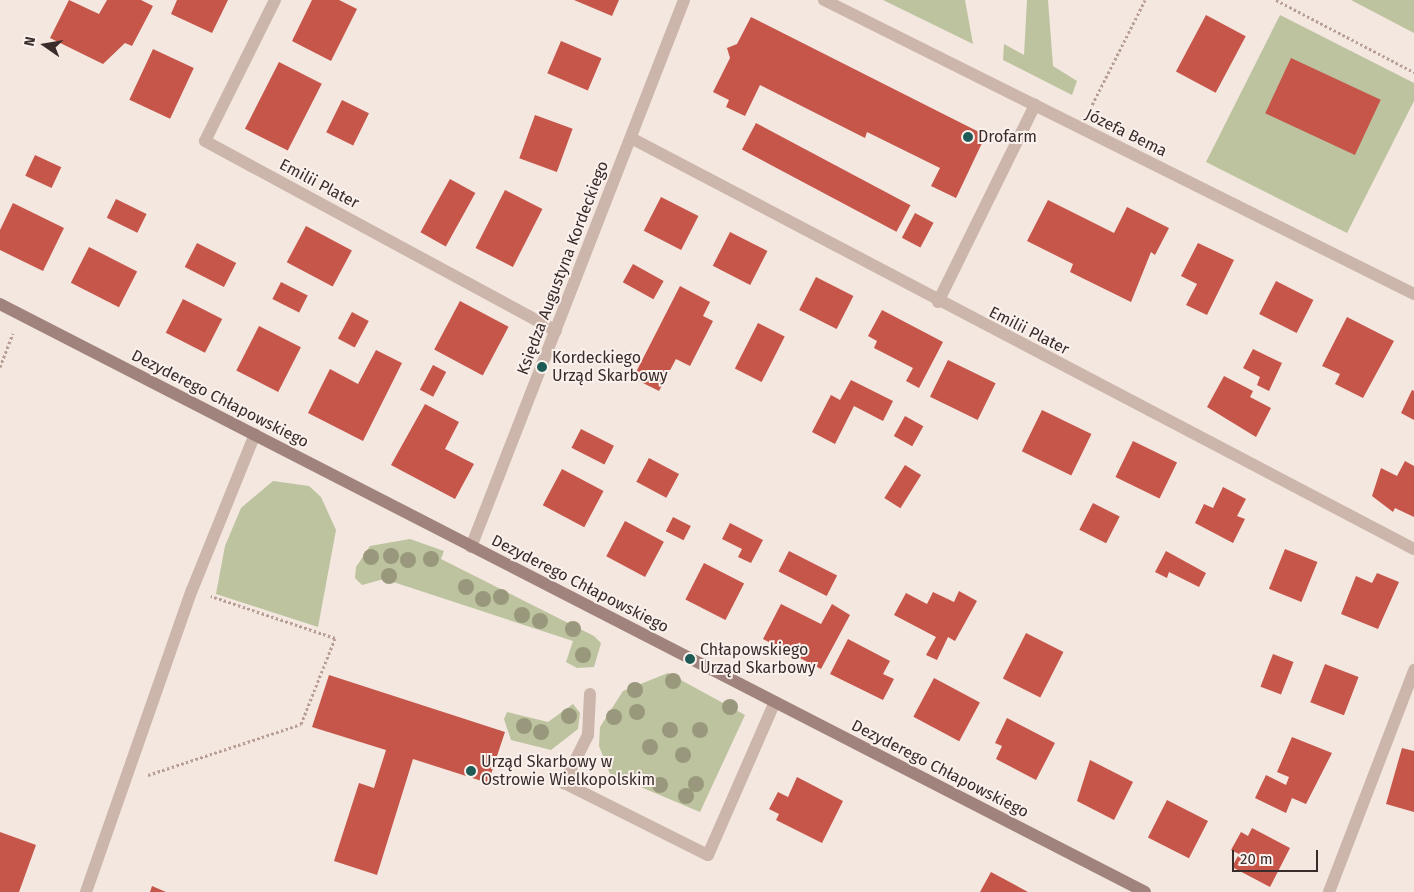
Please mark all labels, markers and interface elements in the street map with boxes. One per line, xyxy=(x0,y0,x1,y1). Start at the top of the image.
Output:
north arrow xyxy=(20,20,70,70)
text: N xyxy=(21,35,39,48)
street label: Józefa Bema xyxy=(1082,105,1170,161)
place label: Drofarm xyxy=(978,127,1037,147)
marker: Drofarm xyxy=(962,131,974,143)
street label: Emilii Plater xyxy=(276,155,362,213)
street label: Księdza Augustyna Kordeckiego xyxy=(513,158,613,378)
street label: Emilii Plater xyxy=(986,303,1072,359)
street label: Dezyderego Chłapowskiego xyxy=(128,346,312,452)
place label: Kordeckiego Urząd Skarbowy xyxy=(552,348,668,386)
marker: Kordeckiego Urząd Skarbowy xyxy=(536,361,548,373)
street label: Dezyderego Chłapowskiego xyxy=(488,531,672,637)
place label: Chłapowskiego Urząd Skarbowy xyxy=(700,640,816,678)
marker: Chłapowskiego Urząd Skarbowy xyxy=(684,653,696,665)
street label: Dezyderego Chłapowskiego xyxy=(848,716,1032,822)
place label: Urząd Skarbowy w Ostrowie Wielkopolskim xyxy=(481,752,655,790)
marker: Urząd Skarbowy w Ostrowie Wielkopolskim xyxy=(465,765,477,777)
scale bar xyxy=(1234,840,1320,872)
text: 20 m xyxy=(1240,850,1273,868)

